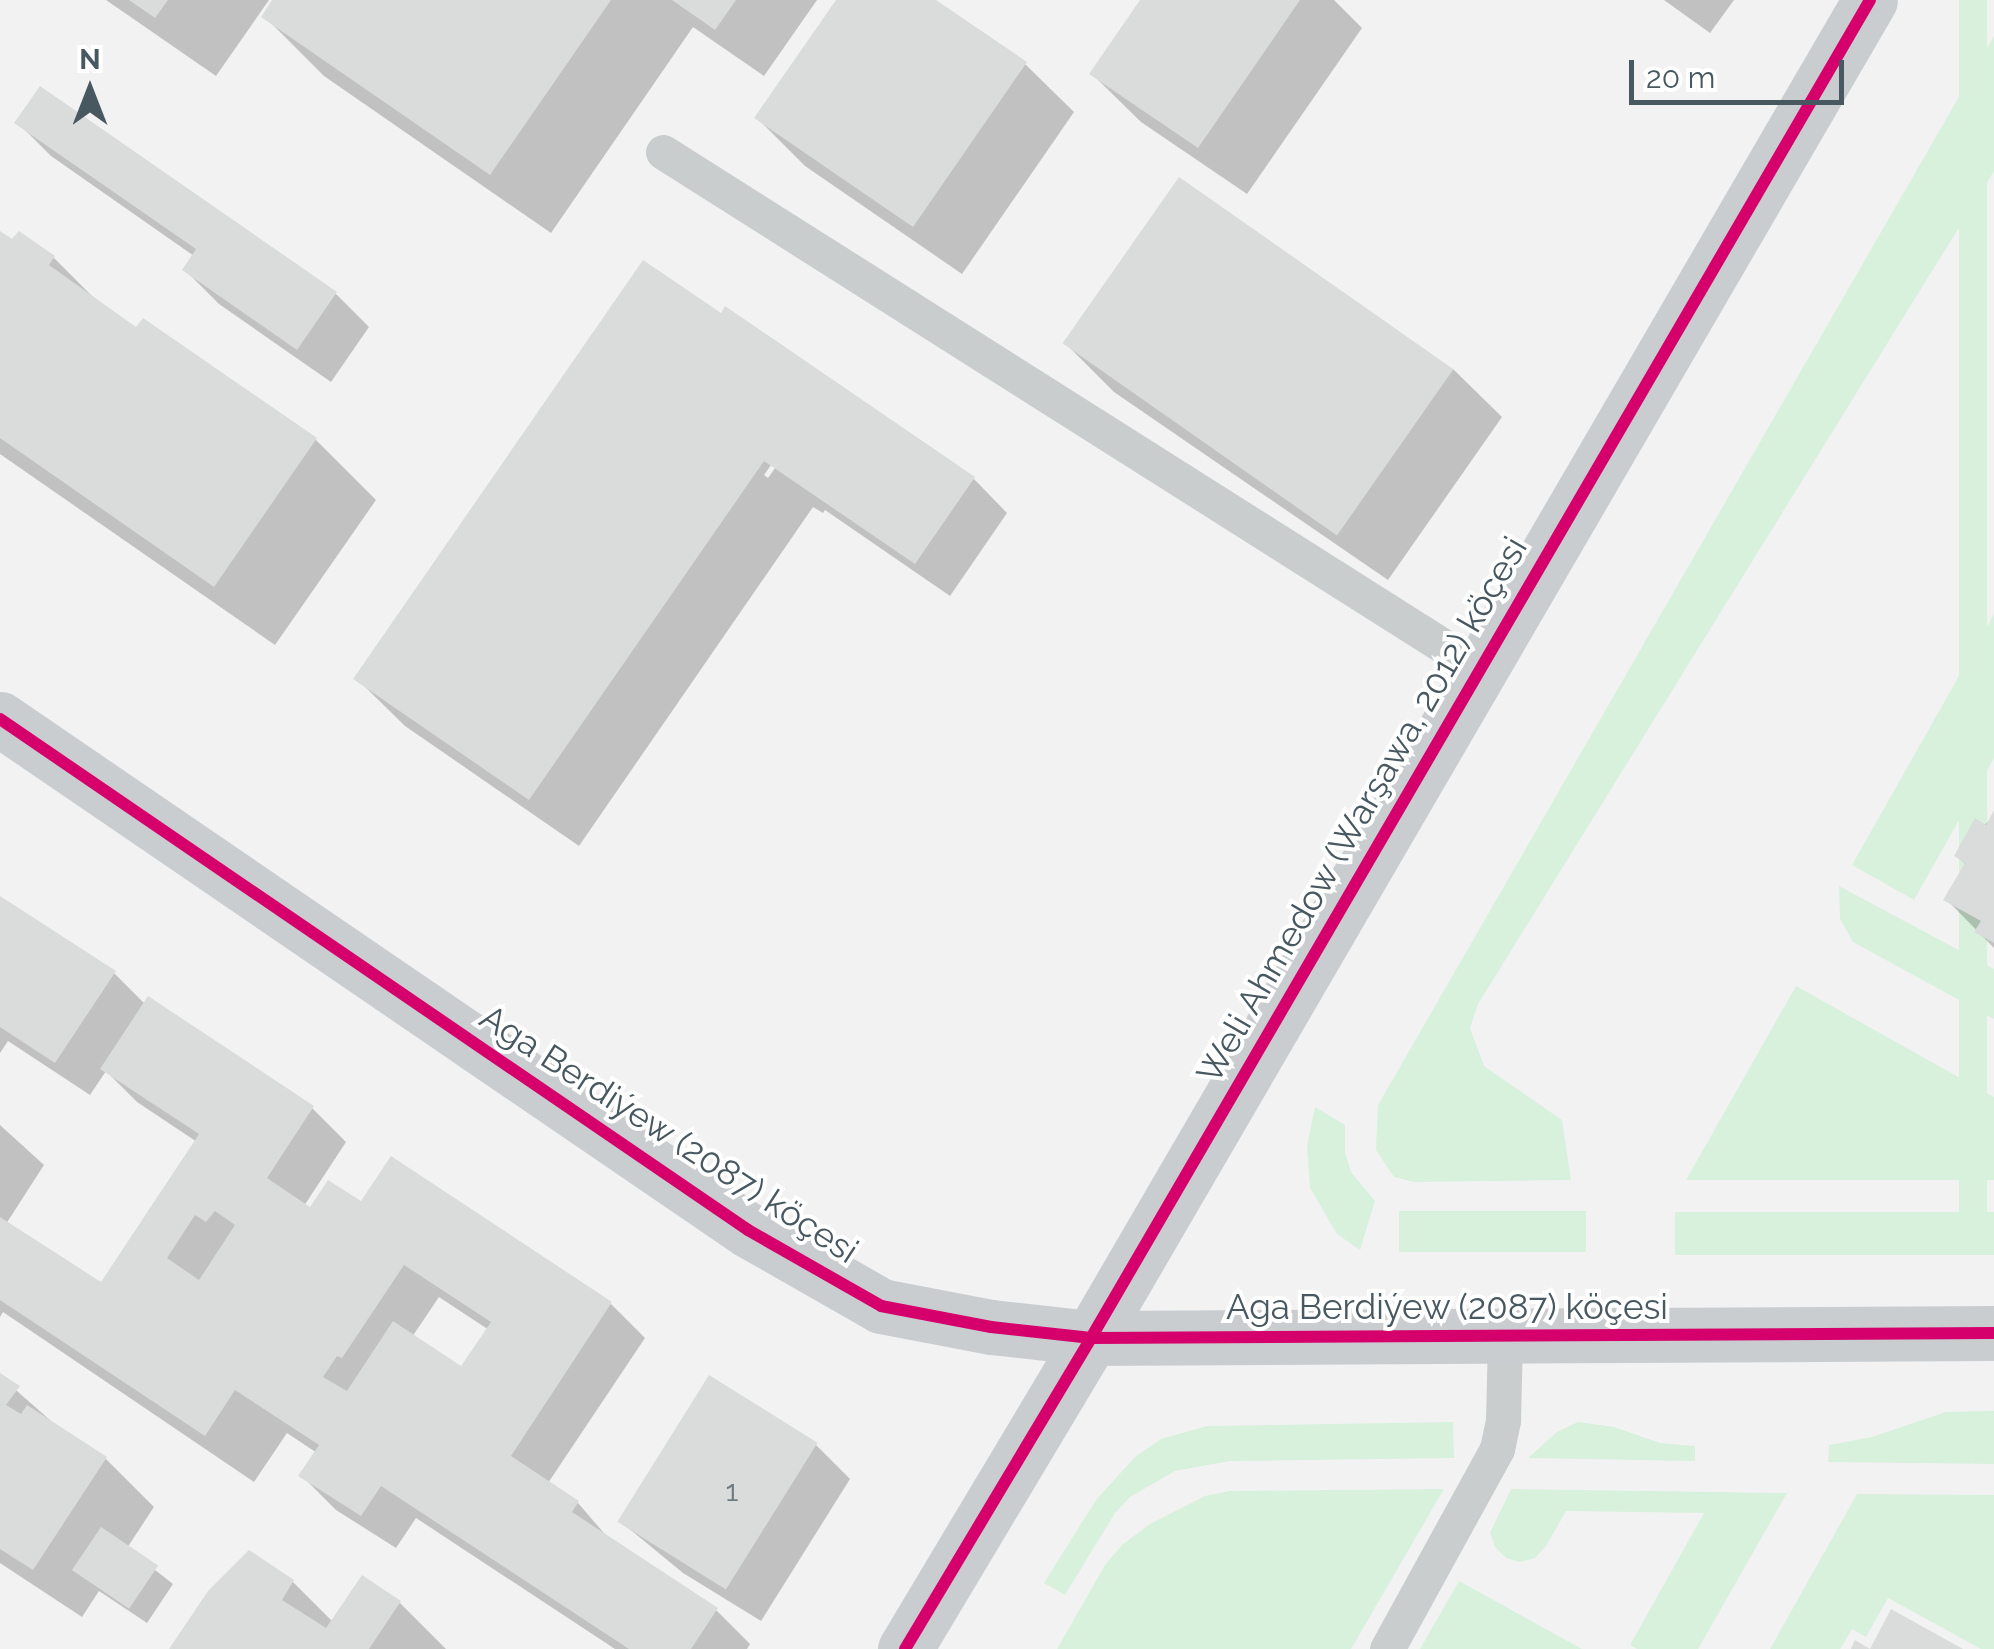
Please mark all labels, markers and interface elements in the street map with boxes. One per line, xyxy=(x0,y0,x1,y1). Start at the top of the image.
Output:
north arrow xyxy=(40,40,140,140)
scale bar xyxy=(1634,40,1849,102)
text: N xyxy=(79,43,101,76)
text: 20 m xyxy=(1646,60,1715,95)
street label: Weli Ahmedow (Warşawa, 2012) köçesi xyxy=(1187,529,1537,1091)
street label: Aga Berdiýew (2087) köçesi xyxy=(472,996,866,1272)
street label: Aga Berdiýew (2087) köçesi xyxy=(1226,1286,1668,1328)
house number: 1 xyxy=(726,1473,738,1509)

